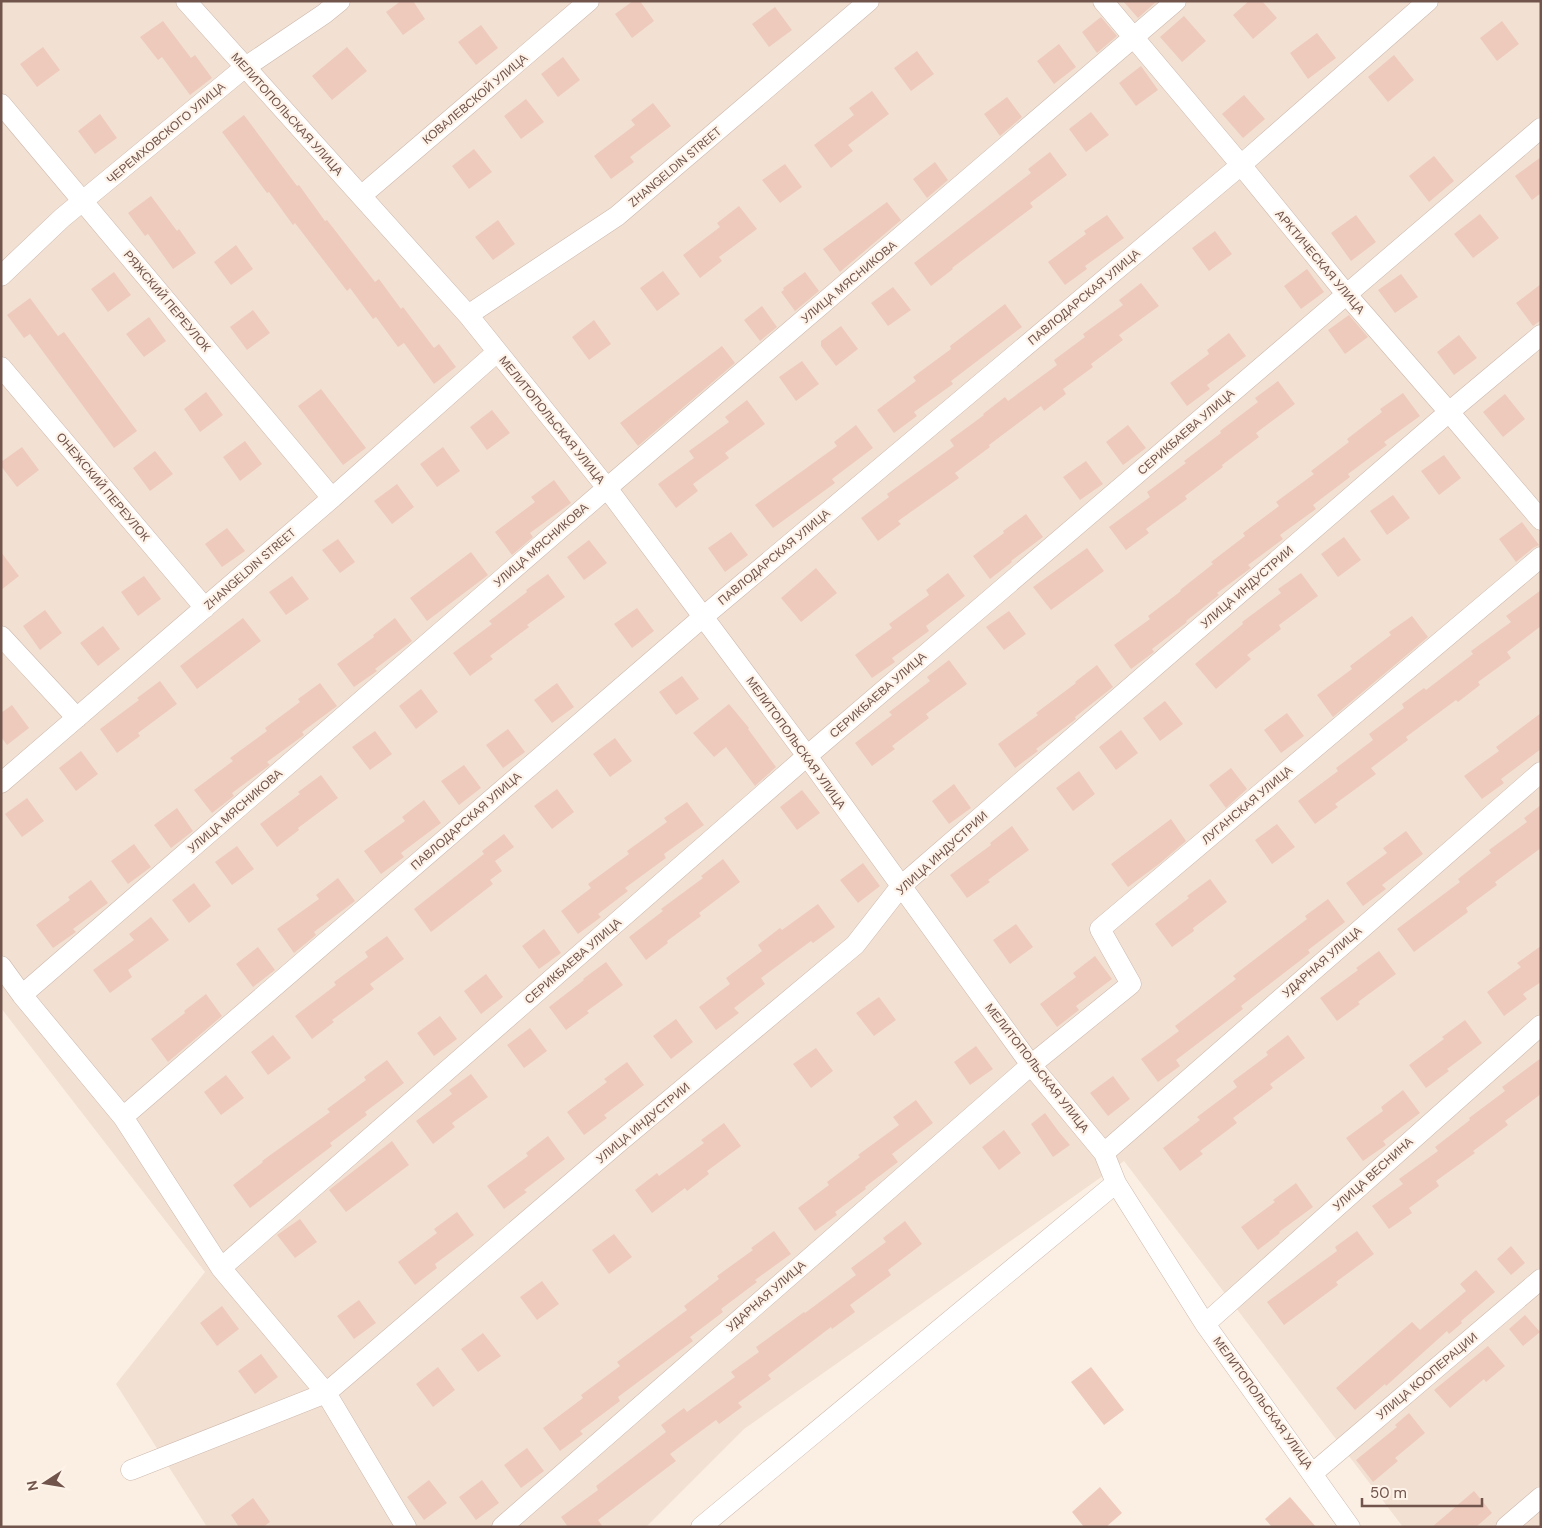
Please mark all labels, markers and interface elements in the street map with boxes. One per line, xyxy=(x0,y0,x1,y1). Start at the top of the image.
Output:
street label: МЕЛИТОПОЛЬСКАЯ УЛИЦА xyxy=(228,49,346,179)
street label: КОВАЛЕВСКОЙ УЛИЦА xyxy=(419,50,531,148)
street label: ЧЕРЕМХОВСКОГО УЛИЦА xyxy=(103,79,229,187)
street label: ZHANGELDIN STREET xyxy=(625,123,725,211)
street label: АРКТИЧЕСКАЯ УЛИЦА xyxy=(1272,207,1368,317)
street label: УЛИЦА МЯСНИКОВА xyxy=(798,237,900,327)
street label: ПАВЛОДАРСКАЯ УЛИЦА xyxy=(1025,245,1143,349)
street label: РЯЖСКИЙ ПЕРЕУЛОК xyxy=(120,247,214,355)
street label: МЕЛИТОПОЛЬСКАЯ УЛИЦА xyxy=(495,353,609,487)
street label: СЕРИКБАЕВА УЛИЦА xyxy=(1134,386,1238,478)
street label: ОНЕЖСКИЙ ПЕРЕУЛОК xyxy=(53,429,153,545)
street label: УЛИЦА МЯСНИКОВА xyxy=(490,500,592,590)
street label: ПАВЛОДАРСКАЯ УЛИЦА xyxy=(715,505,833,609)
street label: ZHANGELDIN STREET xyxy=(201,525,299,613)
street label: УЛИЦА ИНДУСТРИИ xyxy=(1197,542,1297,632)
street label: СЕРИКБАЕВА УЛИЦА xyxy=(826,649,930,741)
street label: МЕЛИТОПОЛЬСКАЯ УЛИЦА xyxy=(742,674,850,812)
street label: ЛУГАНСКАЯ УЛИЦА xyxy=(1198,762,1296,848)
street label: УЛИЦА МЯСНИКОВА xyxy=(184,766,286,856)
street label: ПАВЛОДАРСКАЯ УЛИЦА xyxy=(407,769,525,873)
street label: УЛИЦА ИНДУСТРИИ xyxy=(893,808,991,898)
street label: СЕРИКБАЕВА УЛИЦА xyxy=(521,915,625,1007)
street label: УДАРНАЯ УЛИЦА xyxy=(1279,923,1365,1001)
street label: МЕЛИТОПОЛЬСКАЯ УЛИЦА xyxy=(981,1000,1093,1136)
street label: УЛИЦА ИНДУСТРИИ xyxy=(593,1079,693,1167)
street label: УЛИЦА ВЕСНИНА xyxy=(1330,1134,1416,1214)
street label: УДАРНАЯ УЛИЦА xyxy=(723,1257,809,1335)
street label: УЛИЦА КООПЕРАЦИИ xyxy=(1373,1329,1481,1423)
street label: МЕЛИТОПОЛЬСКАЯ УЛИЦА xyxy=(1209,1334,1317,1472)
north arrow xyxy=(20,1458,70,1508)
scale bar xyxy=(1362,1476,1482,1508)
text: N xyxy=(22,1479,42,1493)
text: 50 m xyxy=(1370,1483,1407,1503)

